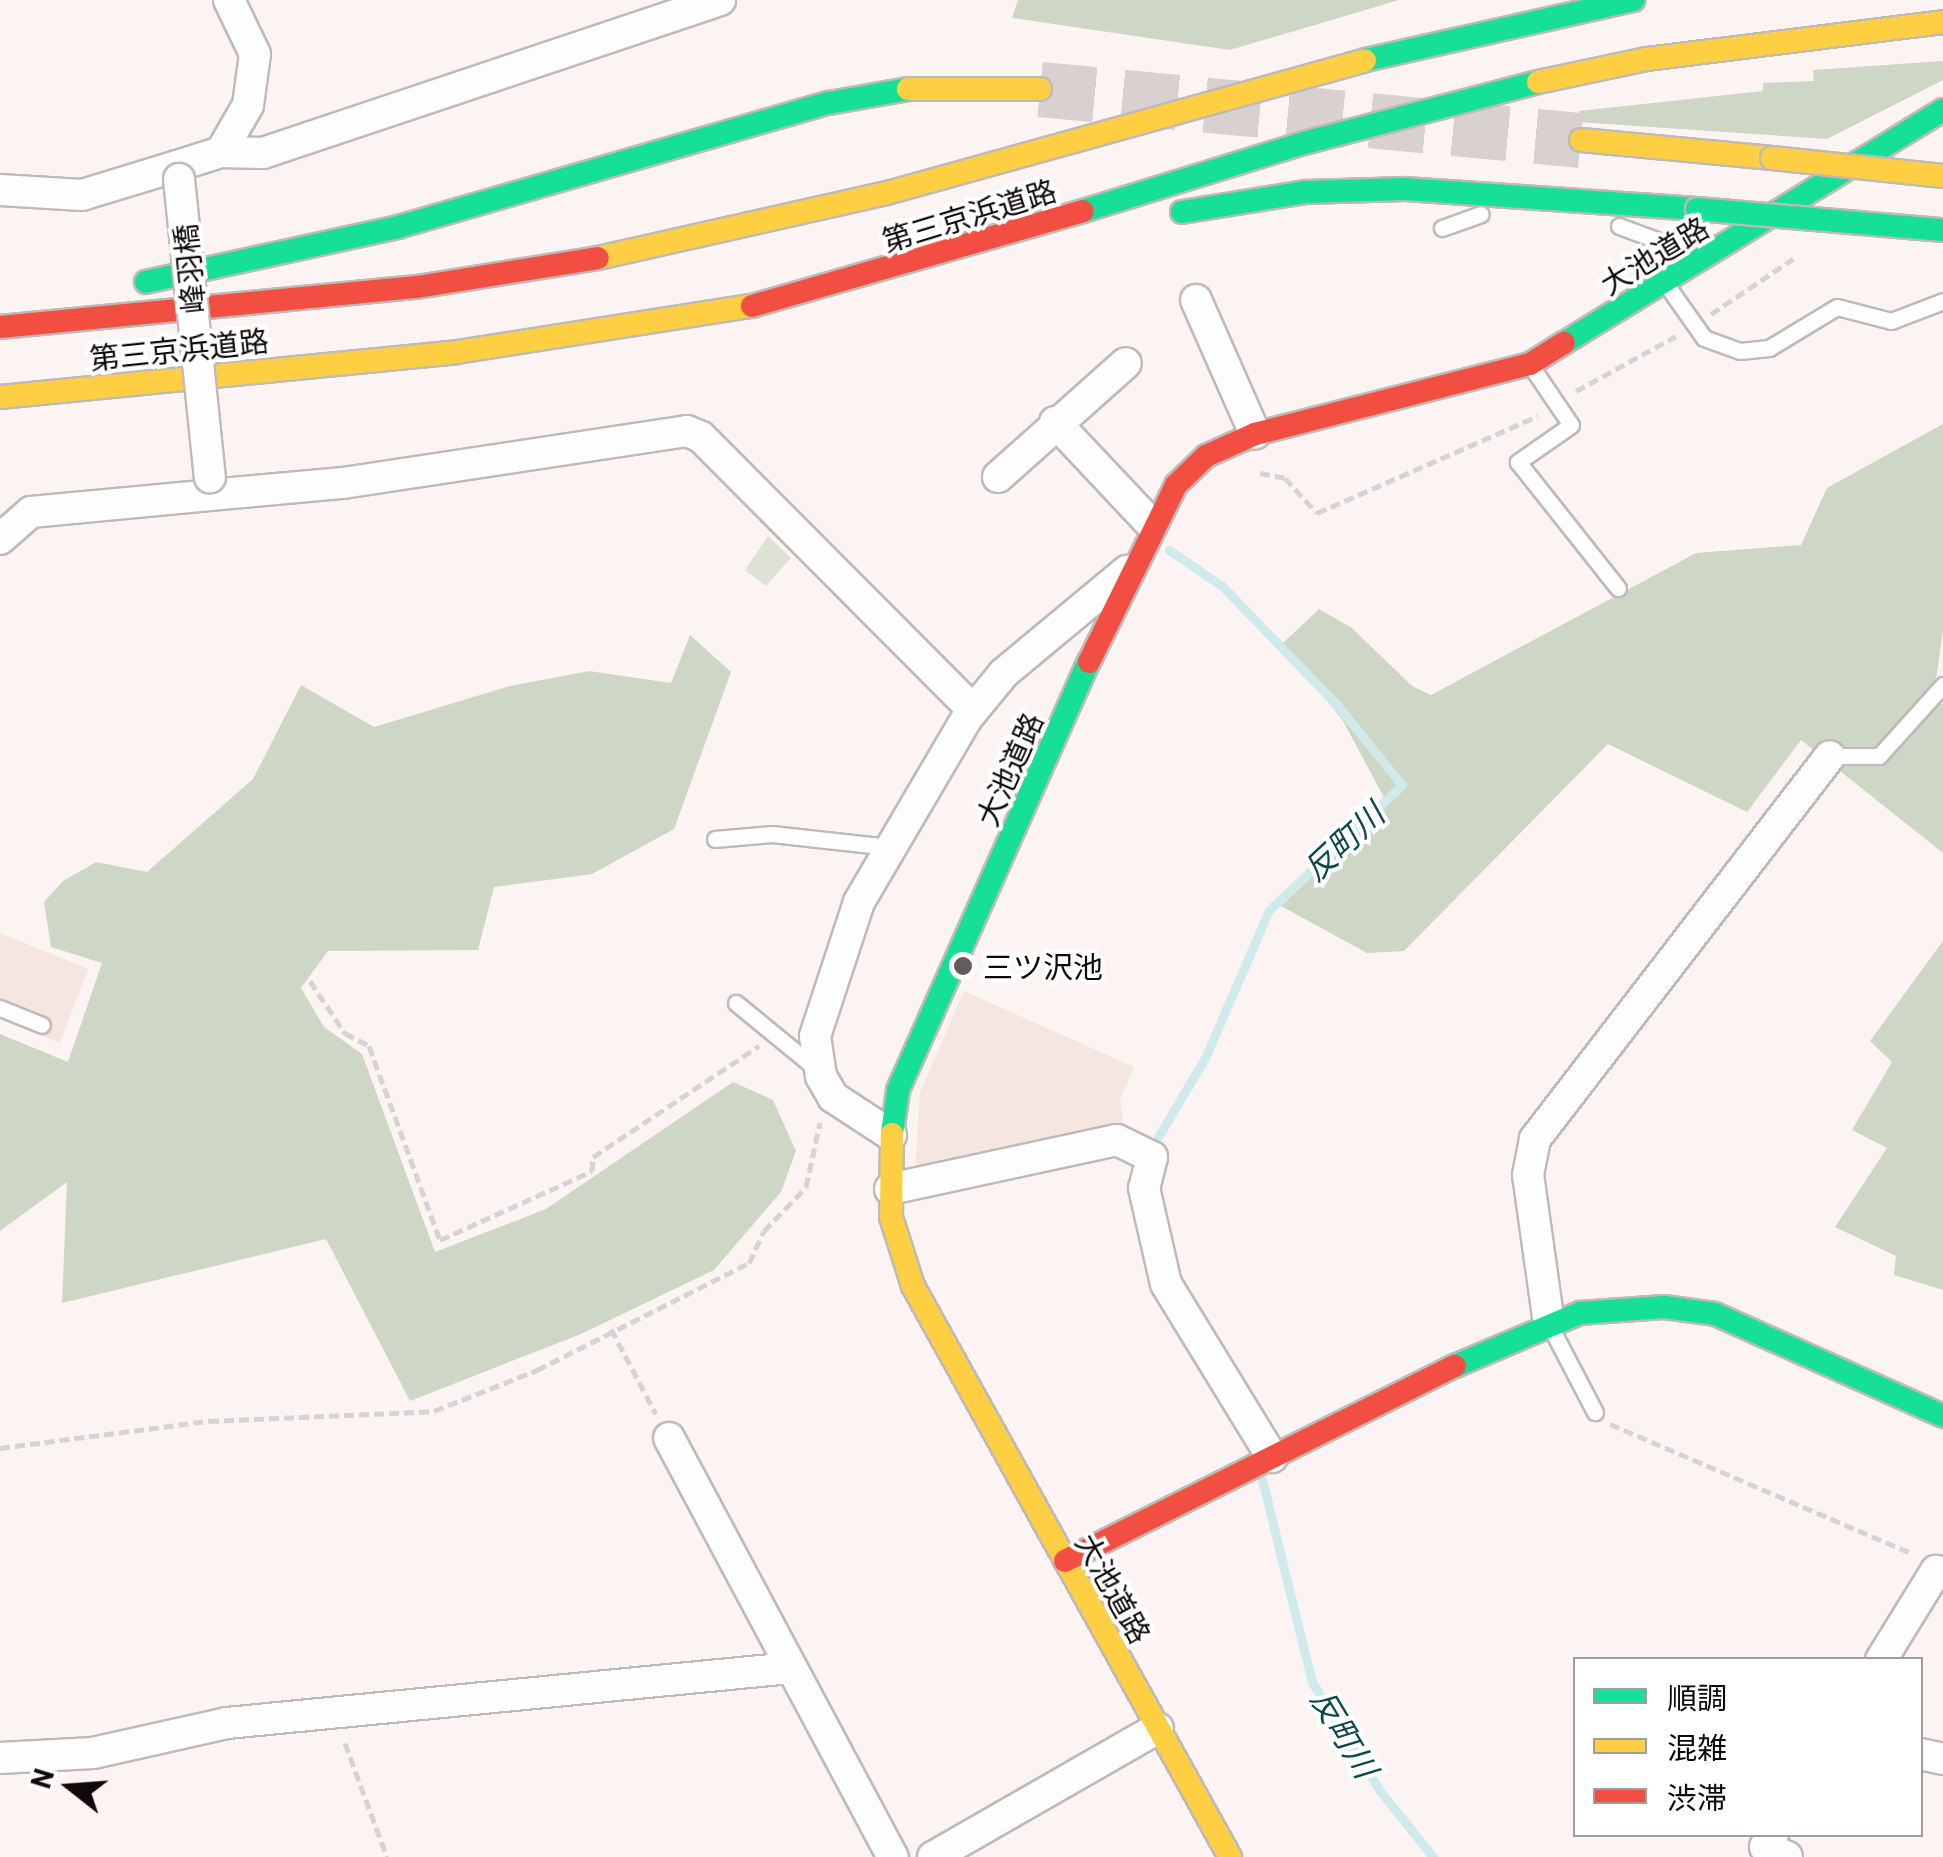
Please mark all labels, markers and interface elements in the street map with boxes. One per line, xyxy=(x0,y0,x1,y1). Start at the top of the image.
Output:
street label: 第三京浜道路 xyxy=(878,171,1060,259)
street label: 大池道路 xyxy=(1593,209,1715,301)
street label: 峰羽橋 xyxy=(166,222,212,316)
street label: 第三京浜道路 xyxy=(88,322,270,376)
street label: 大池道路 xyxy=(968,707,1050,831)
water label: 反町川 xyxy=(1295,794,1391,888)
place label: 三ツ沢池 xyxy=(983,948,1103,984)
marker: 三ツ沢池 xyxy=(952,955,974,977)
street label: 大池道路 xyxy=(1069,1527,1159,1649)
legend xyxy=(1573,1657,1923,1837)
text: 順調 xyxy=(1667,1679,1727,1715)
water label: 反町川 xyxy=(1304,1682,1386,1784)
text: 混雑 xyxy=(1667,1729,1727,1765)
north arrow xyxy=(20,1737,120,1837)
text: N xyxy=(22,1764,60,1792)
text: 渋滞 xyxy=(1667,1779,1727,1815)

